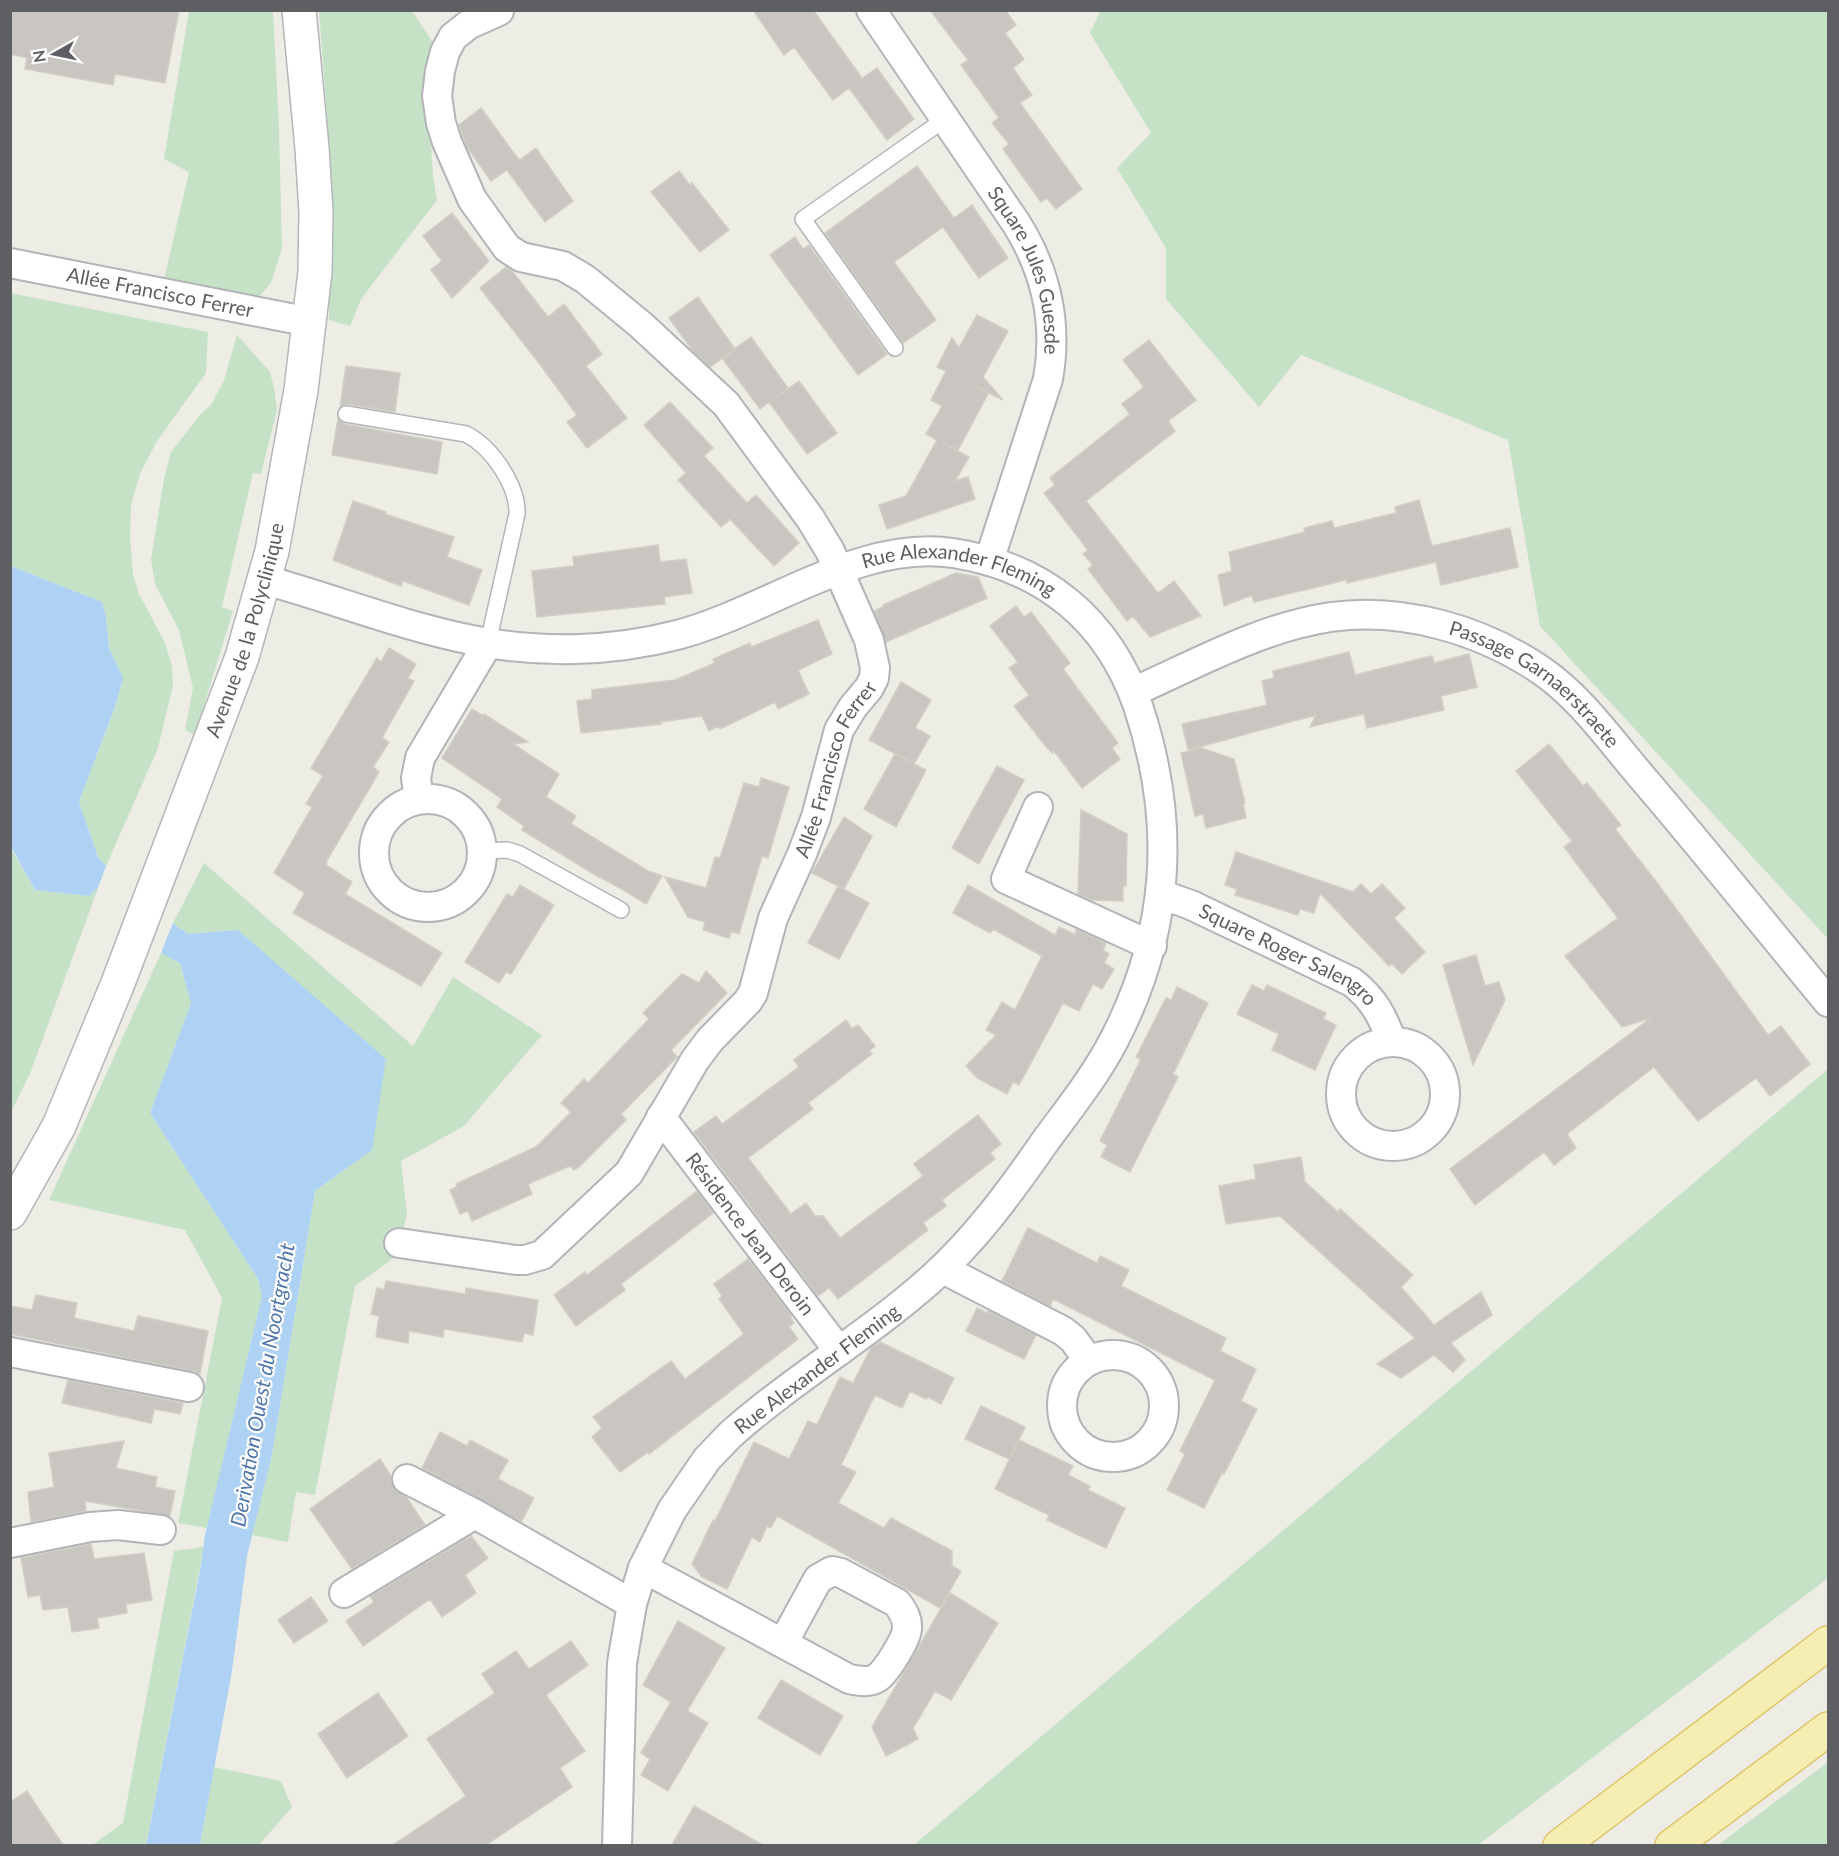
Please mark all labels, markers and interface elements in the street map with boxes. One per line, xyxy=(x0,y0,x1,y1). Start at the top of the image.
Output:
north arrow xyxy=(24,24,84,84)
text: N xyxy=(28,49,49,64)
street label: Square Jules Guesde xyxy=(983,181,1065,355)
street label: Allée Francisco Ferrer xyxy=(65,261,256,322)
street label: Avenue de la Polyclinique xyxy=(200,521,288,741)
street label: Rue Alexander Fleming xyxy=(859,538,1061,601)
street label: Passage Garnaerstraete xyxy=(1447,615,1625,752)
street label: Allée Francisco Ferrer xyxy=(789,677,882,861)
street label: Square Roger Salengro xyxy=(1196,898,1383,1010)
street label: Résidence Jean Deroin xyxy=(681,1147,820,1319)
water label: Derivation Ouest du Noortgracht xyxy=(224,1241,299,1528)
street label: Rue Alexander Fleming xyxy=(729,1298,904,1438)

